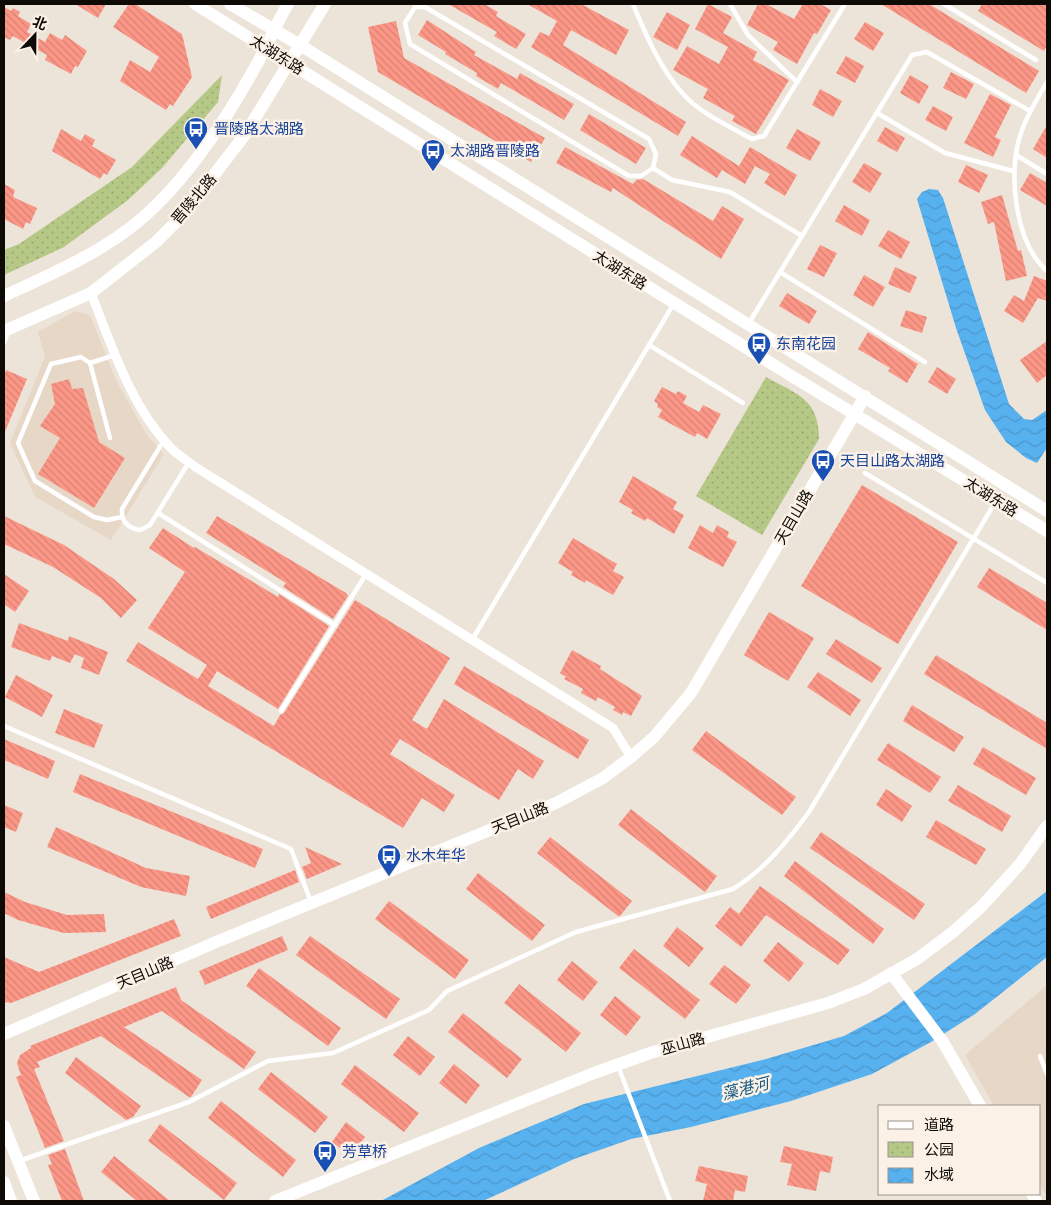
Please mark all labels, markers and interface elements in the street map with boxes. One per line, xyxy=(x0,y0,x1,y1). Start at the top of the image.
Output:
north arrow xyxy=(10,10,60,60)
text: 北 xyxy=(30,13,49,33)
street label: 太湖东路 xyxy=(247,31,307,78)
bus stop icon: 晋陵路太湖路 xyxy=(183,116,209,150)
place label: 晋陵路太湖路 xyxy=(214,120,304,137)
bus stop icon: 太湖路晋陵路 xyxy=(420,138,446,172)
place label: 太湖路晋陵路 xyxy=(450,142,540,159)
street label: 晋陵北路 xyxy=(168,170,219,227)
street label: 太湖东路 xyxy=(590,246,650,293)
bus stop icon: 东南花园 xyxy=(746,331,772,365)
place label: 东南花园 xyxy=(776,335,836,352)
bus stop icon: 天目山路太湖路 xyxy=(810,448,836,482)
place label: 天目山路太湖路 xyxy=(840,452,945,469)
street label: 太湖东路 xyxy=(961,473,1021,520)
street label: 天目山路 xyxy=(771,487,816,547)
street label: 天目山路 xyxy=(489,798,551,837)
bus stop icon: 水木年华 xyxy=(376,843,402,877)
place label: 水木年华 xyxy=(406,847,466,864)
street label: 天目山路 xyxy=(114,953,176,992)
street label: 巫山路 xyxy=(659,1029,707,1058)
water label: 藻港河 xyxy=(720,1074,773,1103)
legend xyxy=(878,1105,1041,1195)
text: 道路 xyxy=(924,1116,954,1133)
bus stop icon: 芳草桥 xyxy=(312,1139,338,1173)
text: 公园 xyxy=(924,1141,954,1158)
place label: 芳草桥 xyxy=(342,1143,387,1160)
text: 水域 xyxy=(924,1166,954,1183)

